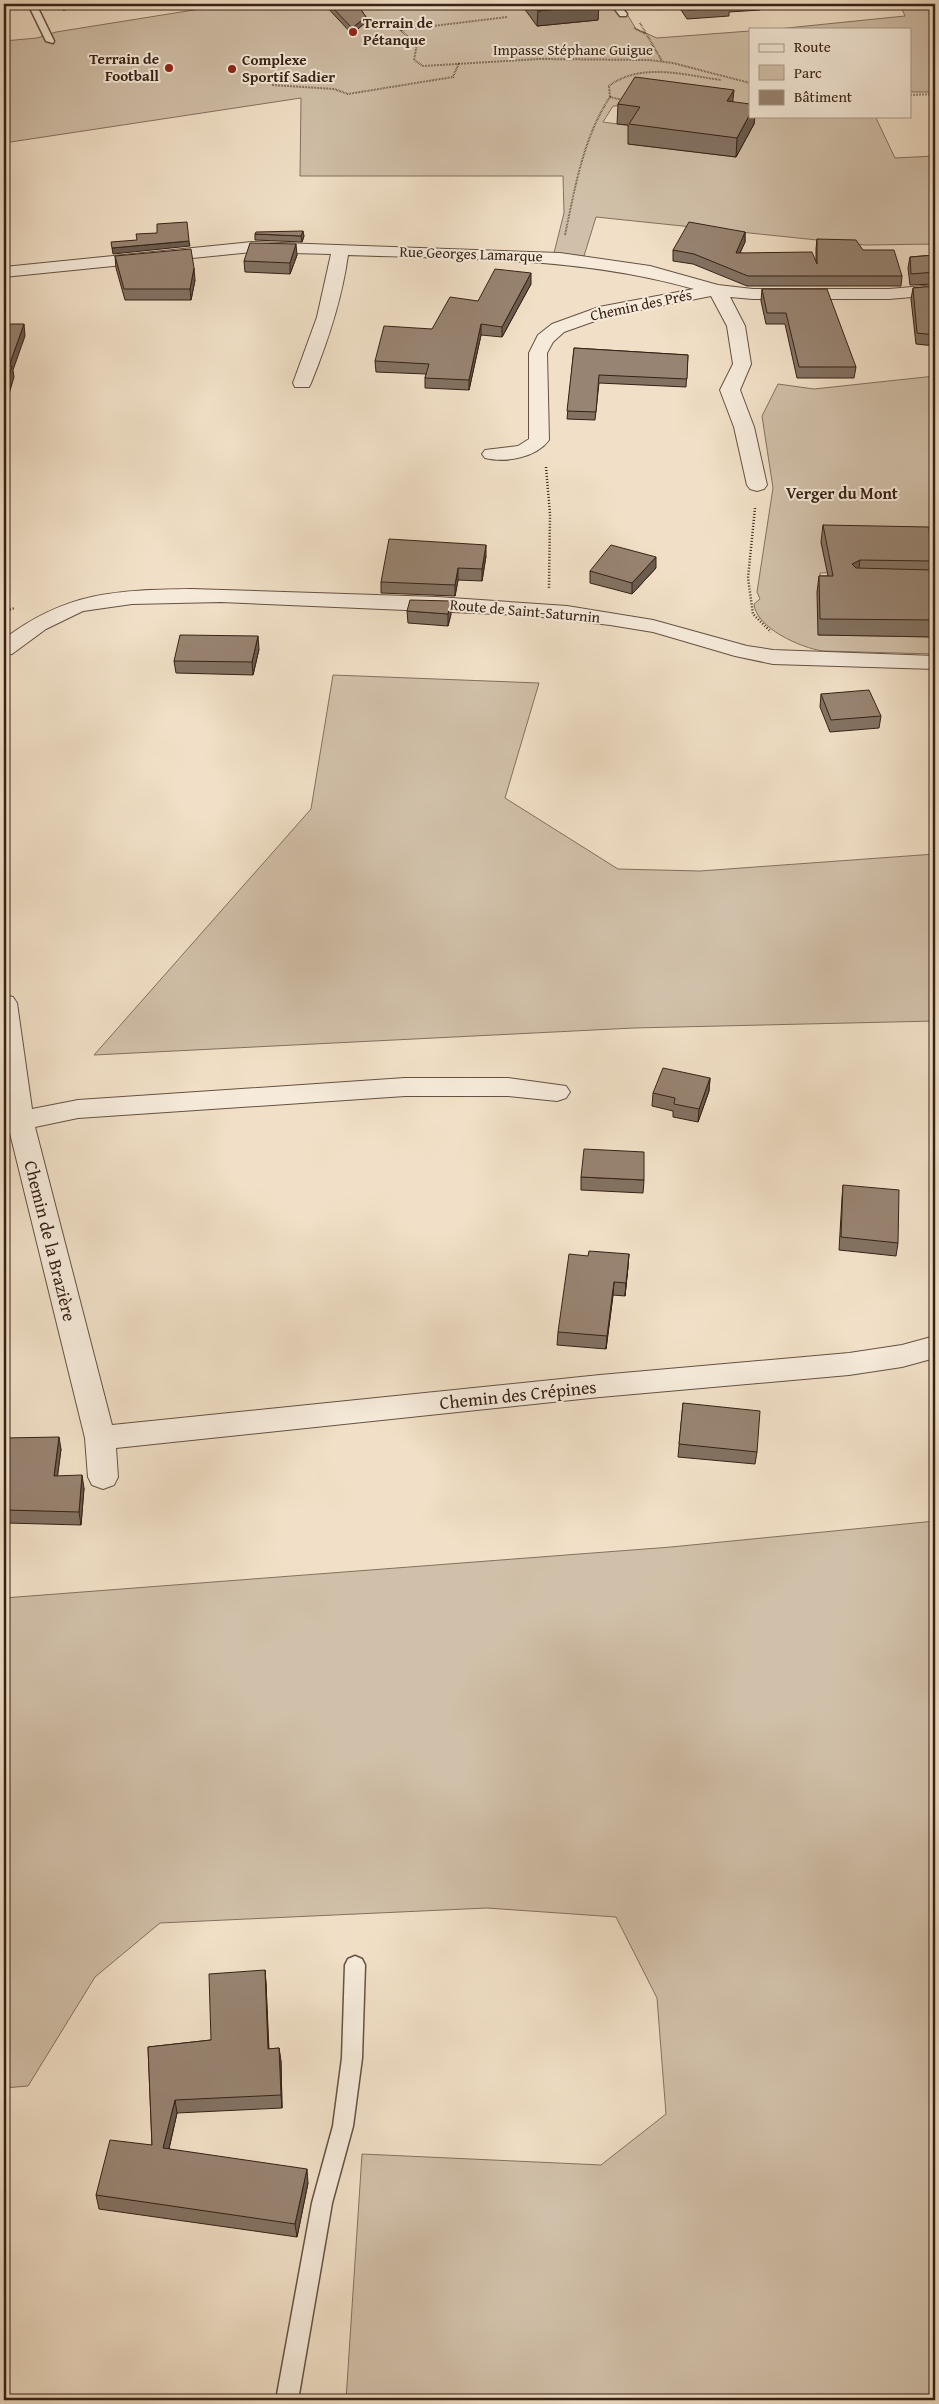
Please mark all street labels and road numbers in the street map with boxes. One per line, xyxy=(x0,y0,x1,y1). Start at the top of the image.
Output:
street label: Impasse Stéphane Guigue xyxy=(493,39,653,60)
street label: Rue Georges Lamarque xyxy=(399,241,543,266)
street label: Chemin des Prés xyxy=(588,283,694,326)
street label: Route de Saint-Saturnin xyxy=(449,593,602,628)
street label: Chemin de la Brazière xyxy=(17,1158,83,1324)
street label: Chemin des Crépines xyxy=(438,1373,598,1416)

